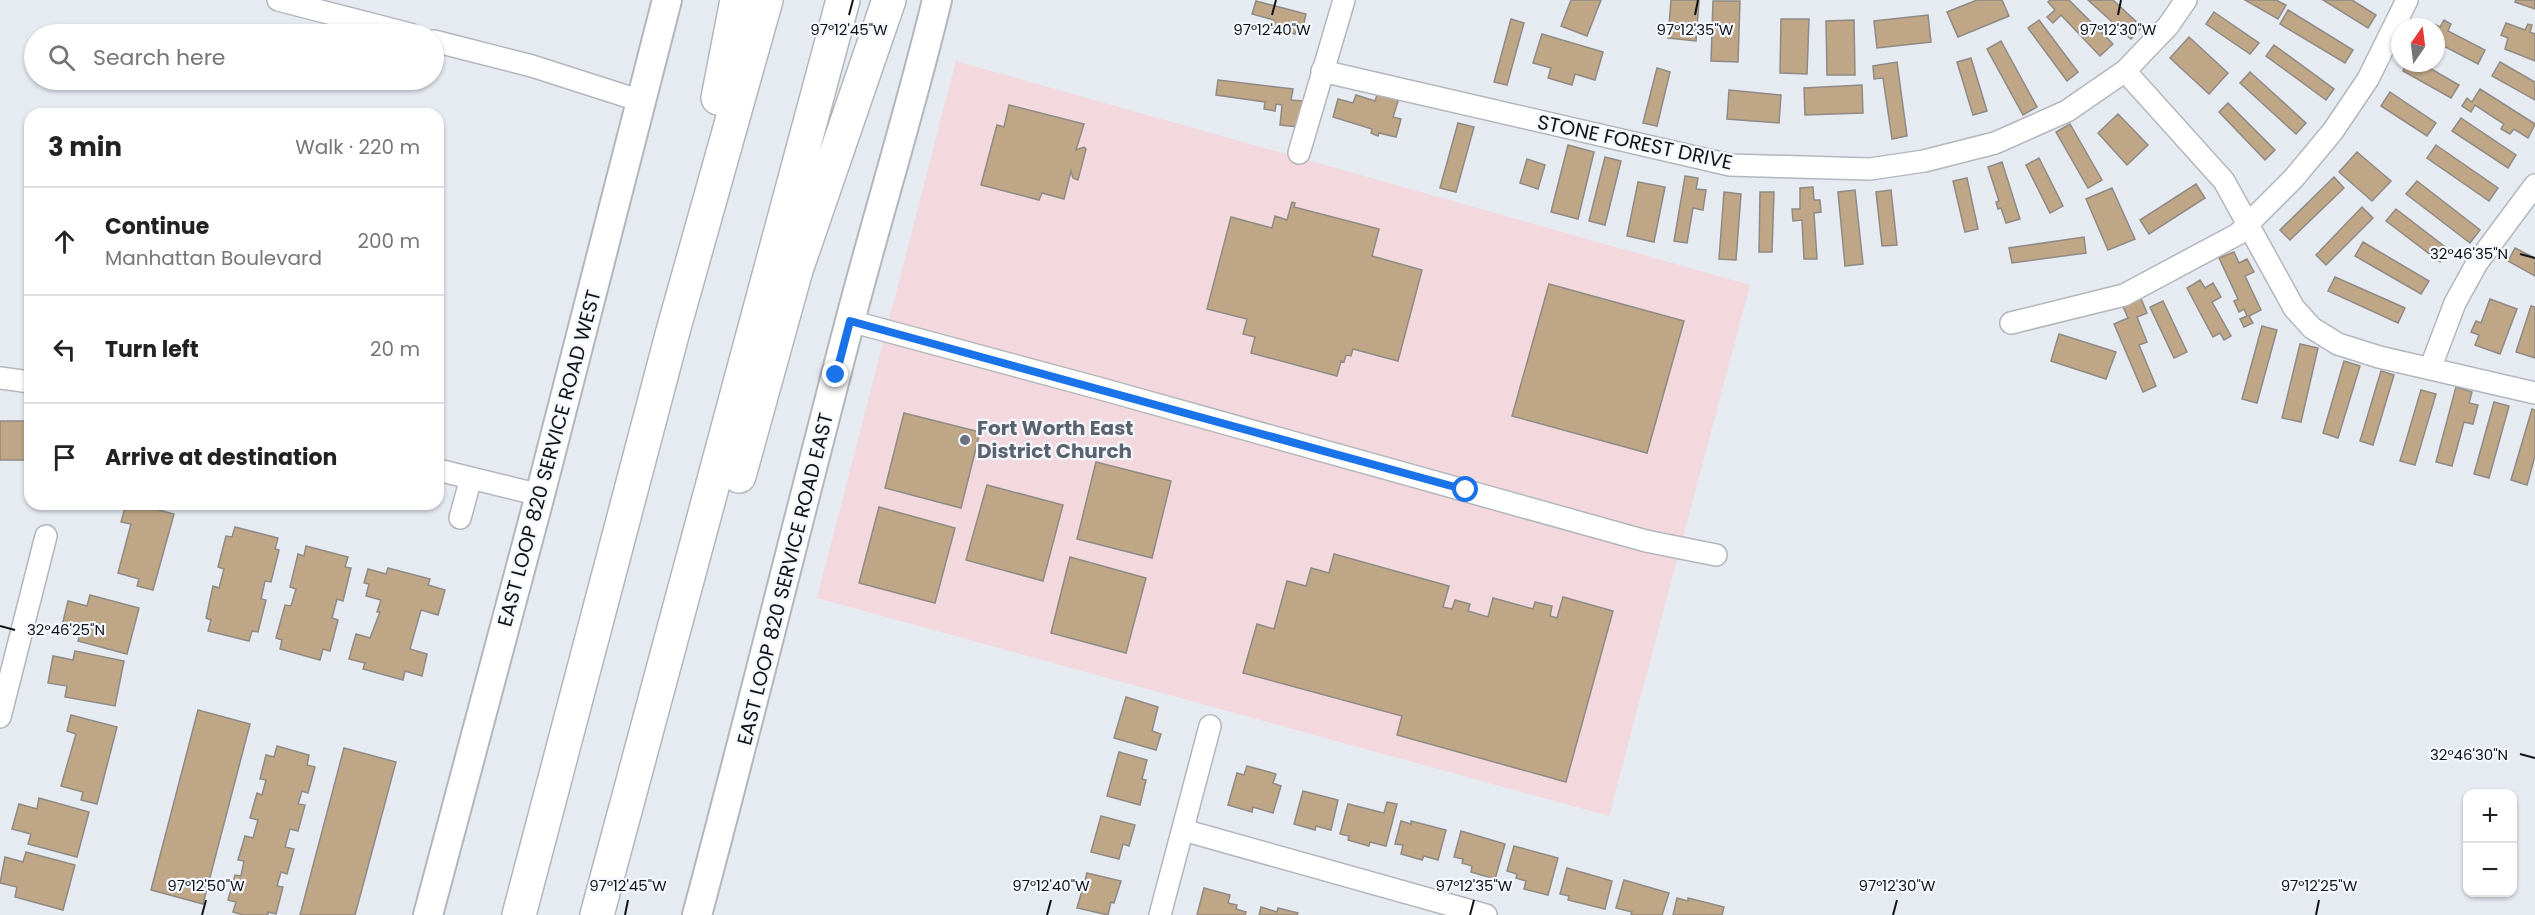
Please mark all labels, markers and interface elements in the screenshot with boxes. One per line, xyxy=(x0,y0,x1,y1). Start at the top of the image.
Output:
north arrow xyxy=(2391,18,2445,72)
text: 97°12'45"W xyxy=(810,19,888,40)
text: 97°12'40"W xyxy=(1233,19,1311,40)
text: 97°12'35"W xyxy=(1657,19,1734,40)
text: 97°12'30"W xyxy=(2080,19,2157,40)
search box xyxy=(24,24,444,90)
icon: search xyxy=(45,41,78,74)
text: Search here xyxy=(93,42,226,73)
street label: STONE FOREST DRIVE xyxy=(1535,108,1735,176)
text: 3 min xyxy=(48,129,122,165)
text: Walk · 220 m xyxy=(295,133,420,161)
text: Continue xyxy=(105,211,209,242)
icon: ahead xyxy=(48,225,81,258)
text: 200 m xyxy=(357,227,420,255)
text: 32°46'35"N xyxy=(2430,243,2508,264)
text: Manhattan Boulevard xyxy=(105,244,322,272)
street label: EAST LOOP 820 SERVICE ROAD WEST xyxy=(491,286,608,629)
icon: left xyxy=(48,333,81,366)
text: Turn left xyxy=(105,334,199,365)
text: 20 m xyxy=(370,335,420,363)
route end xyxy=(822,361,848,387)
street label: EAST LOOP 820 SERVICE ROAD EAST xyxy=(730,410,840,748)
place label: Fort Worth East District Church xyxy=(977,414,1133,465)
marker: Fort Worth East District Church xyxy=(958,433,972,447)
icon: arrive xyxy=(48,441,81,474)
text: Arrive at destination xyxy=(105,442,337,473)
route start xyxy=(1452,476,1478,502)
text: 32°46'25"N xyxy=(27,619,105,640)
text: 32°46'30"N xyxy=(2430,744,2508,765)
map controls xyxy=(2463,789,2517,897)
button: + xyxy=(2463,789,2517,843)
button: − xyxy=(2463,843,2517,897)
text: 97°12'50"W xyxy=(167,875,245,896)
text: 97°12'45"W xyxy=(589,875,667,896)
text: 97°12'40"W xyxy=(1012,875,1090,896)
text: 97°12'35"W xyxy=(1436,875,1513,896)
text: 97°12'30"W xyxy=(1859,875,1936,896)
text: 97°12'25"W xyxy=(2281,875,2358,896)

